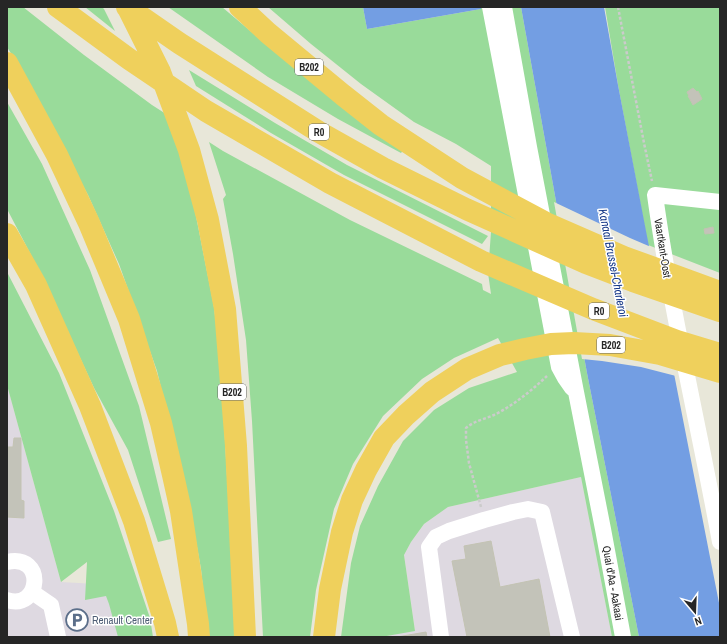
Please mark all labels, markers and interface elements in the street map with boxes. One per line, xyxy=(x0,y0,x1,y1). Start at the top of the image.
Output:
road number: B202 xyxy=(295,59,323,75)
road number: R0 xyxy=(309,124,329,140)
water label: Kanaal Brussel-Charleroi xyxy=(595,208,631,319)
street label: Vaartkant-Oost xyxy=(651,217,675,279)
road number: R0 xyxy=(589,303,609,319)
road number: B202 xyxy=(597,337,625,353)
road number: B202 xyxy=(218,384,246,400)
street label: Quai d'Aa - Aakaai xyxy=(600,545,626,621)
north arrow xyxy=(675,592,715,632)
parking icon: Renault Center xyxy=(64,607,90,633)
place label: Renault Center xyxy=(92,613,153,627)
text: N xyxy=(693,614,704,629)

